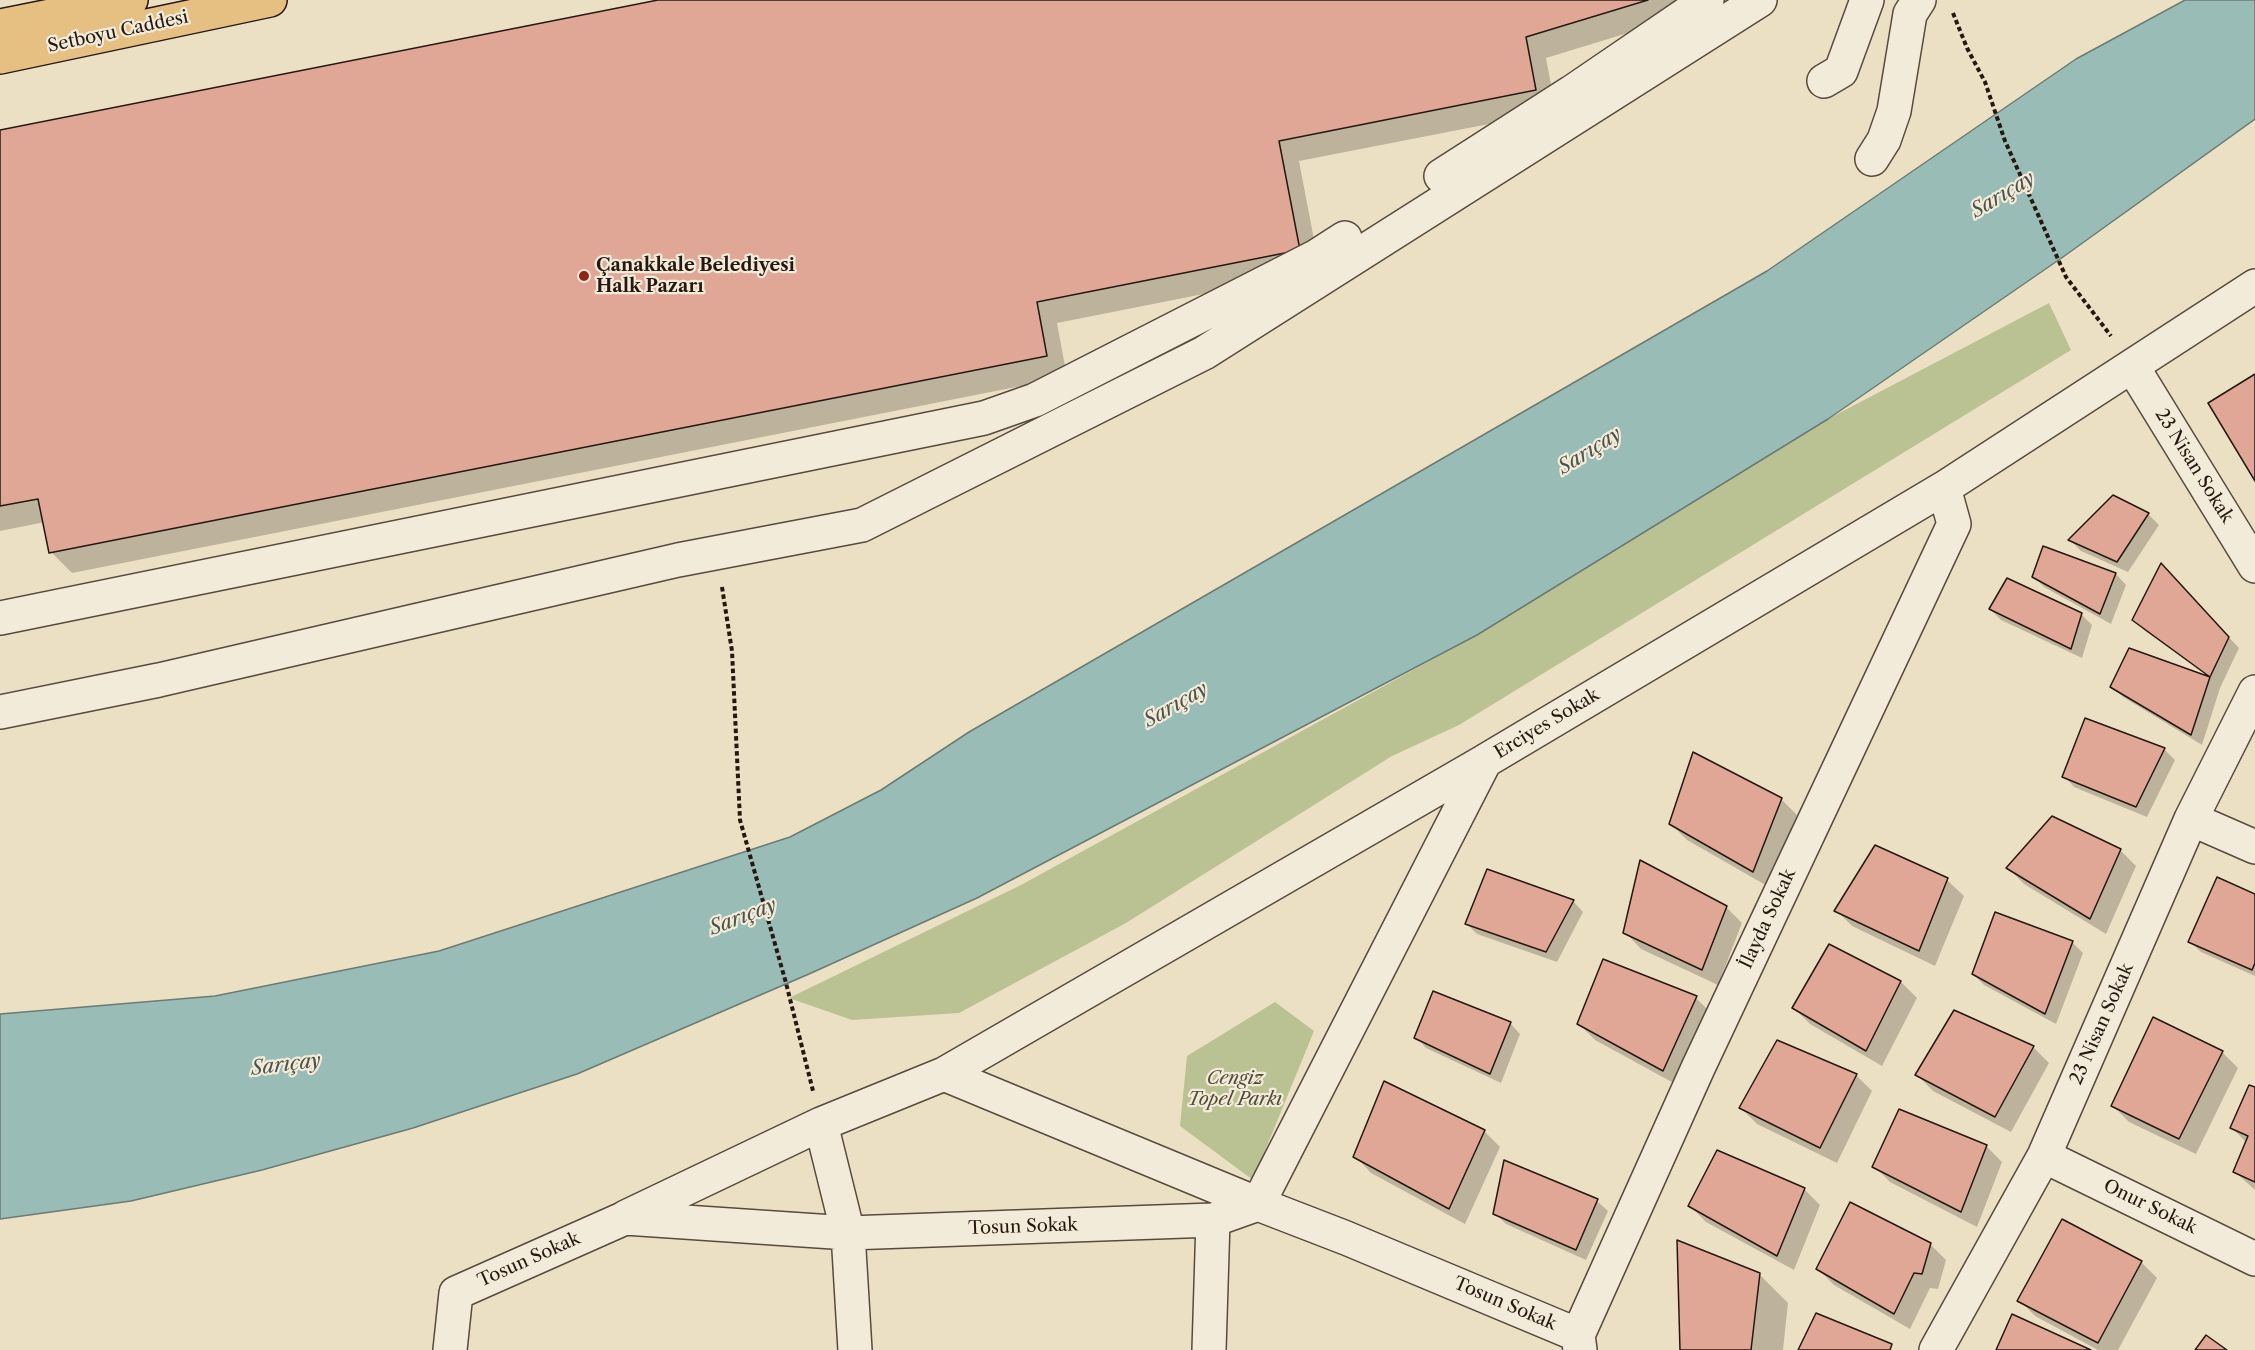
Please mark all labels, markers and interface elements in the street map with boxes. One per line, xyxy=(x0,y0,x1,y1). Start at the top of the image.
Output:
street label: Setboyu Caddesi xyxy=(46,7,190,57)
water label: Sarıçay xyxy=(1967,167,2039,223)
place label: Çanakkale Belediyesi Halk Pazarı xyxy=(596,255,795,298)
marker: Çanakkale Belediyesi Halk Pazarı xyxy=(577,269,591,283)
street label: 23 Nisan Sokak xyxy=(2150,405,2238,527)
water label: Sarıçay xyxy=(1554,422,1626,480)
water label: Sarıçay xyxy=(1140,677,1212,733)
street label: Erciyes Sokak xyxy=(1491,684,1603,764)
street label: İlayda Sokak xyxy=(1735,866,1801,972)
water label: Sarıçay xyxy=(706,893,780,941)
street label: 23 Nisan Sokak xyxy=(2066,960,2138,1088)
water label: Sarıçay xyxy=(250,1049,322,1081)
park label: Cengiz Topel Parkı xyxy=(1188,1068,1282,1110)
street label: Onur Sokak xyxy=(2100,1175,2200,1239)
street label: Tosun Sokak xyxy=(968,1214,1078,1240)
street label: Tosun Sokak xyxy=(475,1228,583,1292)
street label: Tosun Sokak xyxy=(1450,1273,1560,1335)

